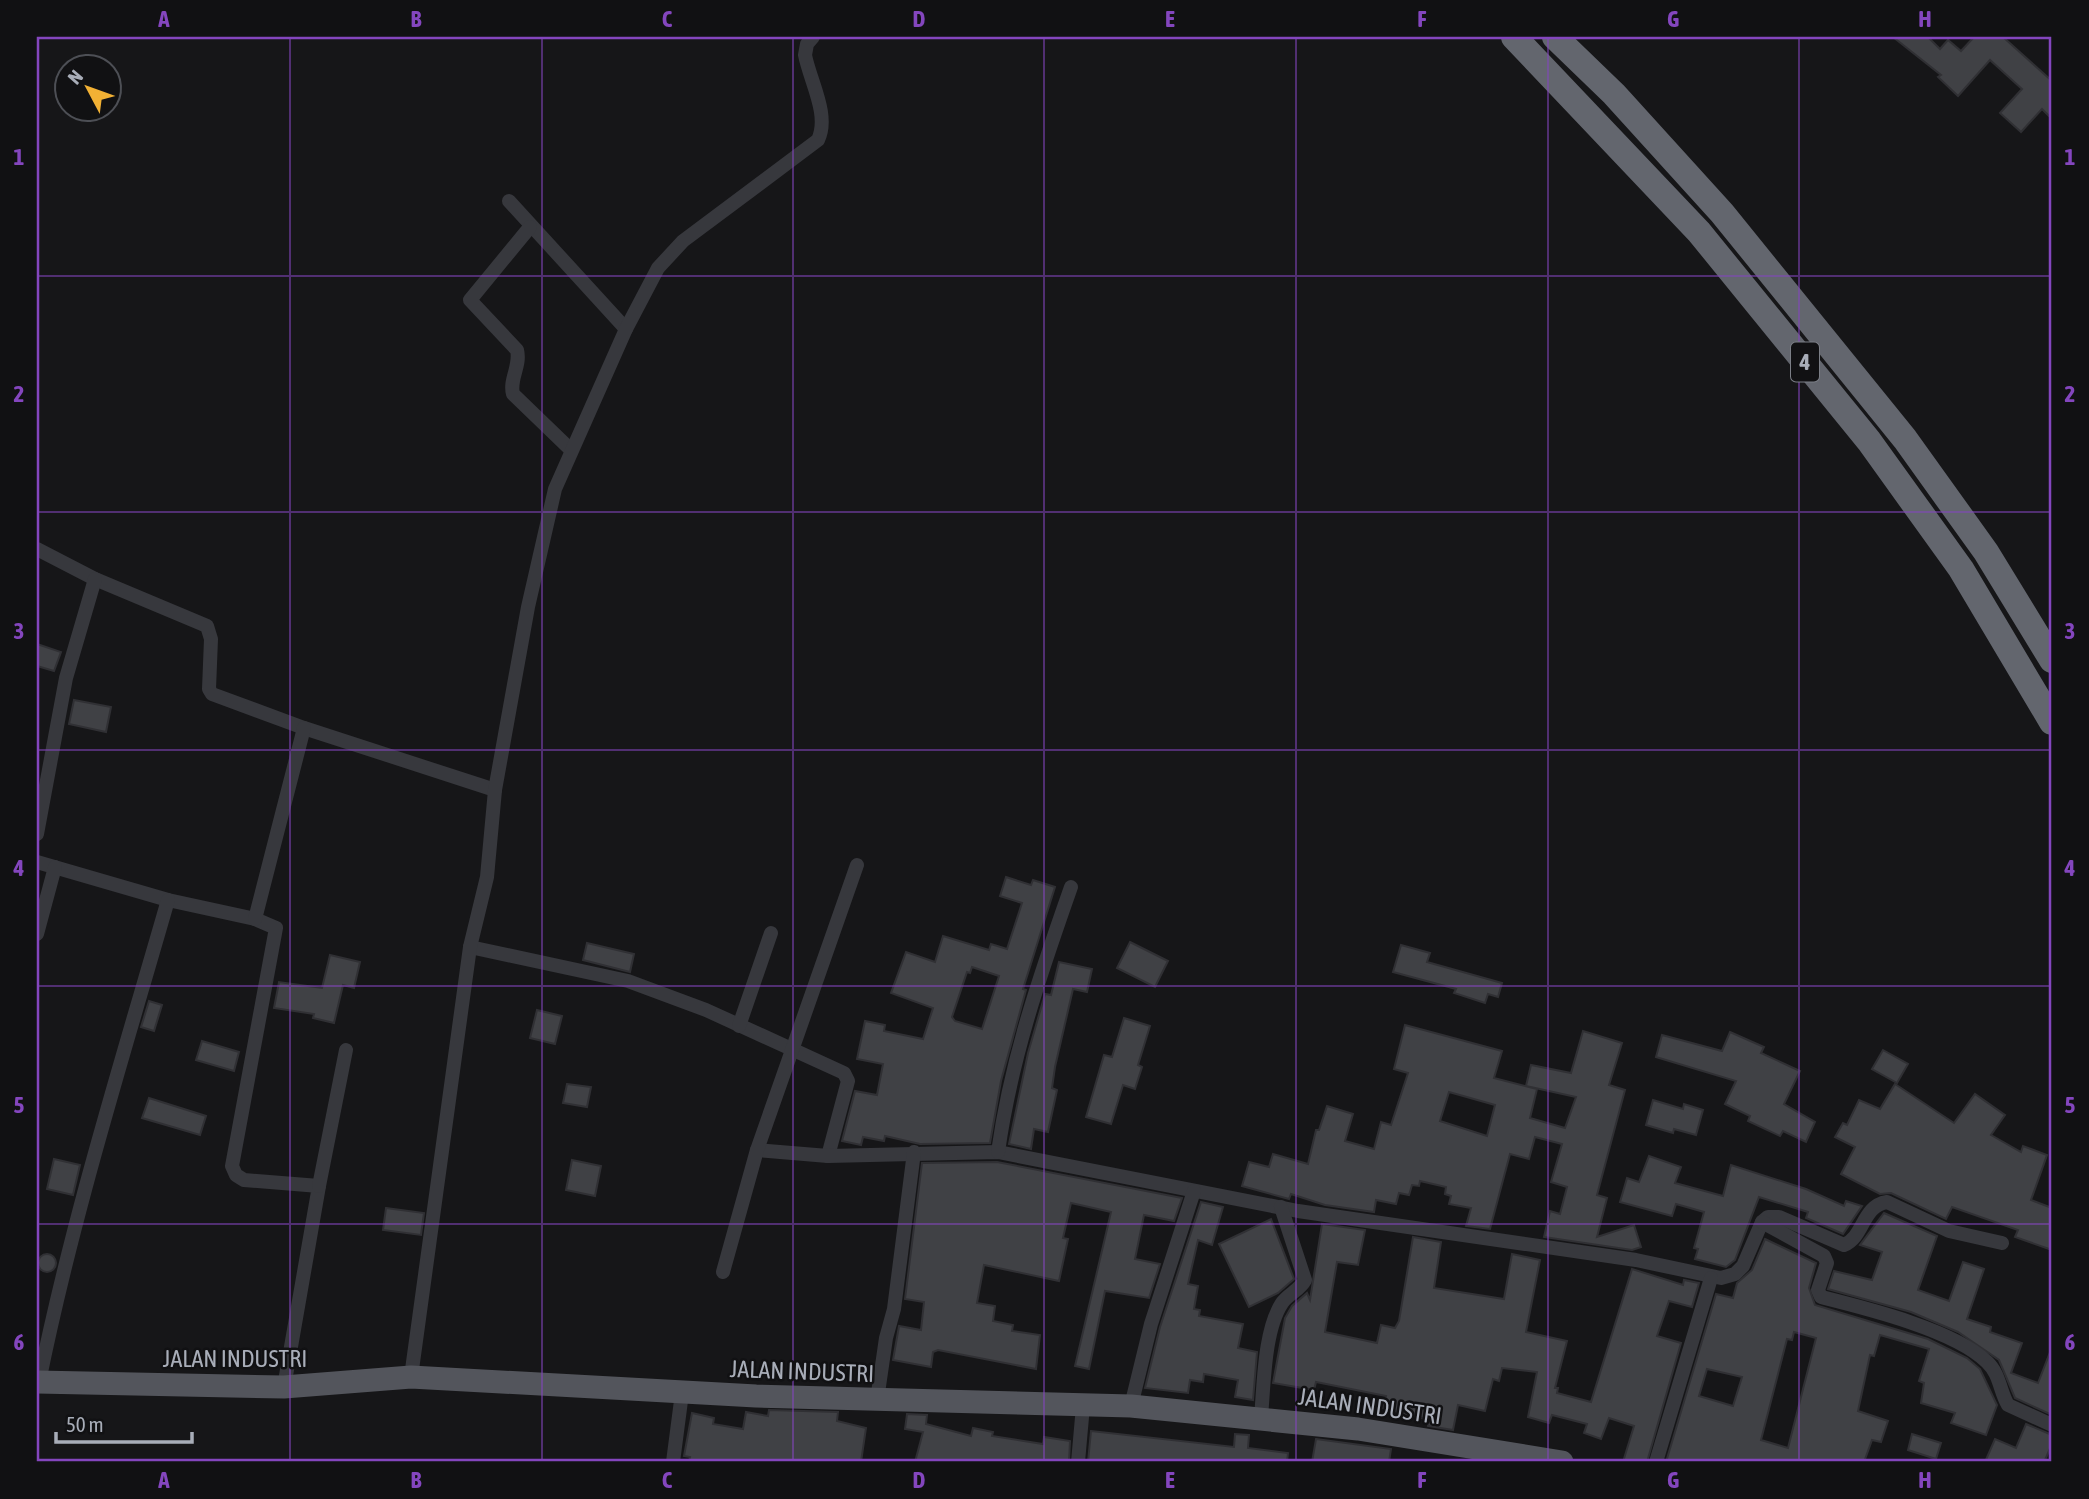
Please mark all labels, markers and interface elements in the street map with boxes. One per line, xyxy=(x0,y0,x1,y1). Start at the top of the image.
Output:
text: A xyxy=(157,6,170,32)
text: B xyxy=(411,6,422,32)
text: C xyxy=(662,6,673,32)
text: D xyxy=(913,6,926,32)
text: E xyxy=(1165,6,1175,32)
text: F xyxy=(1417,6,1427,32)
text: G xyxy=(1667,6,1679,32)
text: H xyxy=(1918,6,1932,32)
north arrow xyxy=(52,52,122,122)
text: N xyxy=(63,65,87,88)
text: 1 xyxy=(14,144,25,170)
text: 1 xyxy=(2065,144,2076,170)
road number: 4 xyxy=(1791,342,1819,382)
text: 2 xyxy=(14,381,24,407)
text: 2 xyxy=(2065,381,2075,407)
text: 3 xyxy=(14,618,24,644)
text: 3 xyxy=(2065,618,2075,644)
text: 4 xyxy=(13,855,25,881)
text: 4 xyxy=(2064,855,2076,881)
text: 5 xyxy=(14,1092,25,1118)
text: 5 xyxy=(2065,1092,2076,1118)
text: 6 xyxy=(14,1329,25,1355)
text: 6 xyxy=(2065,1329,2076,1355)
street label: JALAN INDUSTRI xyxy=(163,1345,307,1372)
street label: JALAN INDUSTRI xyxy=(729,1355,875,1387)
street label: JALAN INDUSTRI xyxy=(1297,1383,1443,1429)
scale bar xyxy=(56,1401,192,1445)
text: 50 m xyxy=(66,1412,104,1436)
text: A xyxy=(157,1467,170,1493)
text: B xyxy=(411,1467,422,1493)
text: C xyxy=(662,1467,673,1493)
text: D xyxy=(913,1467,926,1493)
text: E xyxy=(1165,1467,1175,1493)
text: F xyxy=(1417,1467,1427,1493)
text: G xyxy=(1667,1467,1679,1493)
text: H xyxy=(1918,1467,1932,1493)

